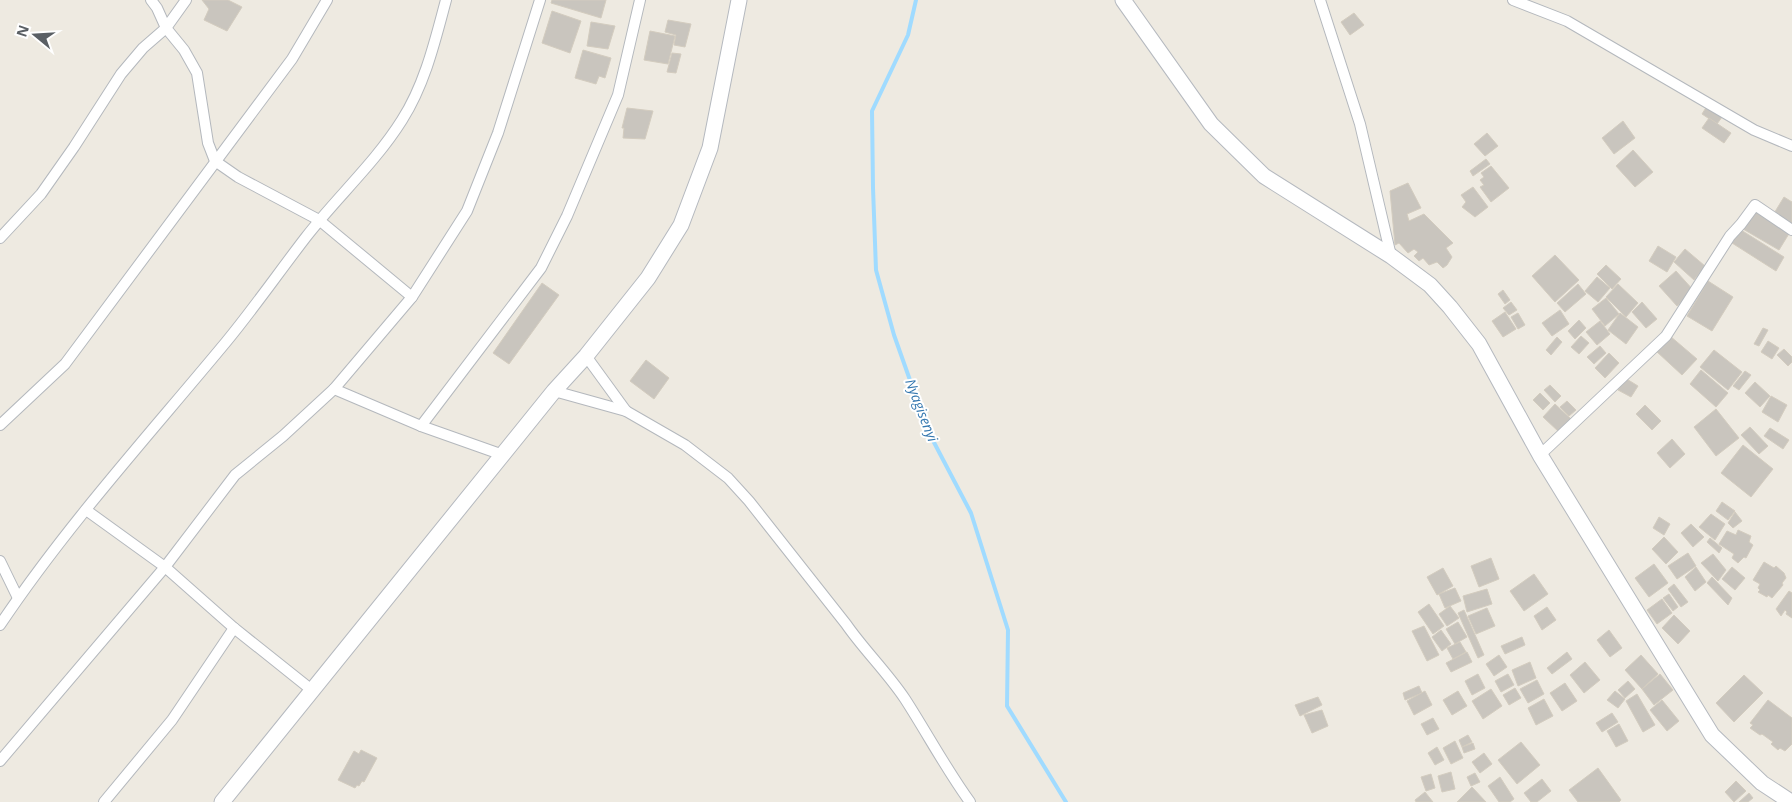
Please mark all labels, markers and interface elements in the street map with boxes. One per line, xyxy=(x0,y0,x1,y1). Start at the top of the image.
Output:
north arrow xyxy=(10,10,60,60)
text: N xyxy=(11,22,33,39)
water label: Nyagisenyi xyxy=(901,376,943,445)

